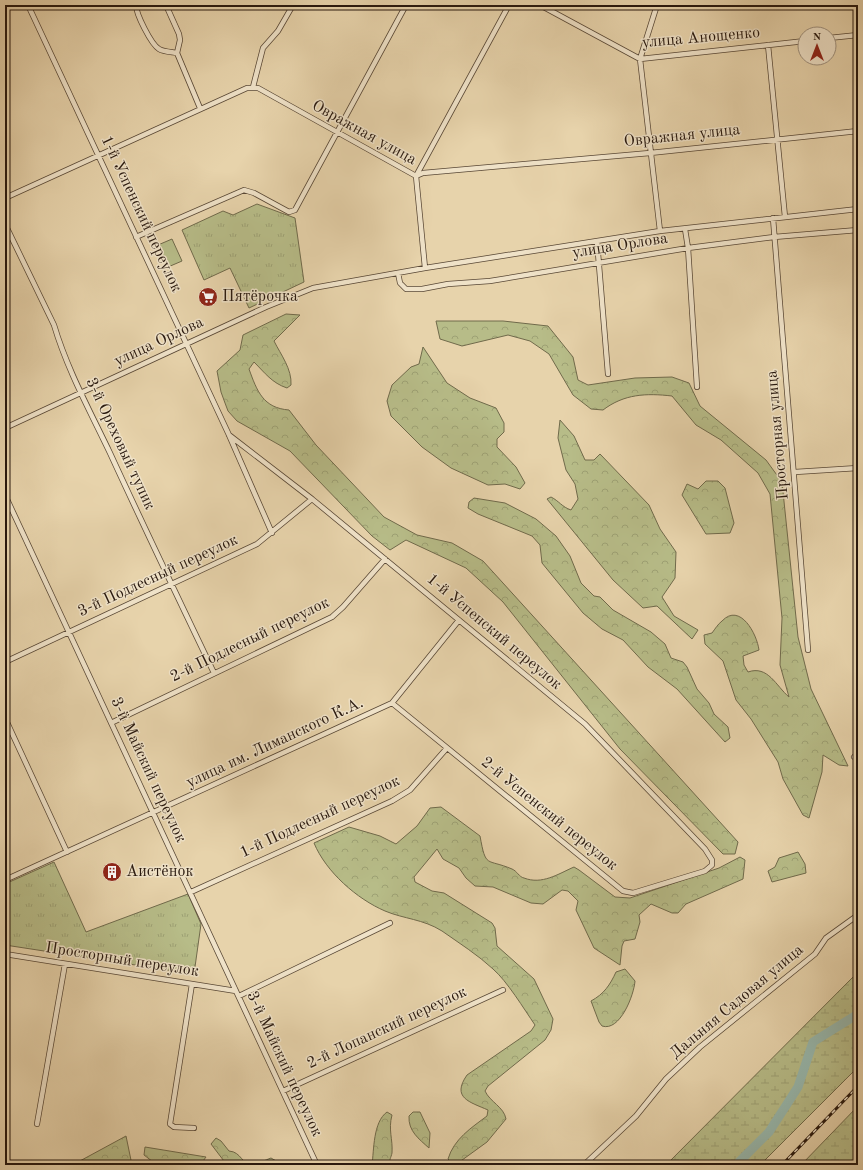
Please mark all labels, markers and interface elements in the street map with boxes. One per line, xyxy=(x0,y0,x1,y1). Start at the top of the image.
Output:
street label: улица Анощенко xyxy=(641,25,761,51)
north arrow xyxy=(797,26,837,66)
text: N xyxy=(813,32,822,43)
street label: Овражная улица xyxy=(309,98,419,168)
street label: Овражная улица xyxy=(623,122,741,150)
street label: 1-й Успенский переулок xyxy=(98,133,184,295)
street label: улица Орлова xyxy=(571,231,669,261)
supermarket icon: Пятёрочка xyxy=(197,286,219,308)
place label: Пятёрочка xyxy=(222,289,298,305)
street label: улица Орлова xyxy=(112,314,206,370)
street label: Просторная улица xyxy=(764,369,792,500)
street label: 3-й Ореховый тупик xyxy=(82,375,158,513)
street label: 3-й Подлесный переулок xyxy=(76,532,240,620)
street label: 1-й Успенский переулок xyxy=(424,571,564,693)
street label: 2-й Подлесный переулок xyxy=(168,595,332,685)
street label: 3-й Майский переулок xyxy=(107,695,189,845)
street label: улица им. Лиманского К.А. xyxy=(184,695,366,791)
street label: 2-й Успенский переулок xyxy=(478,754,620,874)
street label: 1-й Подлесный переулок xyxy=(238,773,402,861)
building icon: Аистёнок xyxy=(101,861,123,883)
place label: Аистёнок xyxy=(126,864,193,880)
street label: Просторный переулок xyxy=(44,940,200,980)
street label: Дальняя Садовая улица xyxy=(667,942,807,1062)
street label: 2-й Лопанский переулок xyxy=(305,984,469,1072)
street label: 3-й Майский переулок xyxy=(243,989,325,1139)

